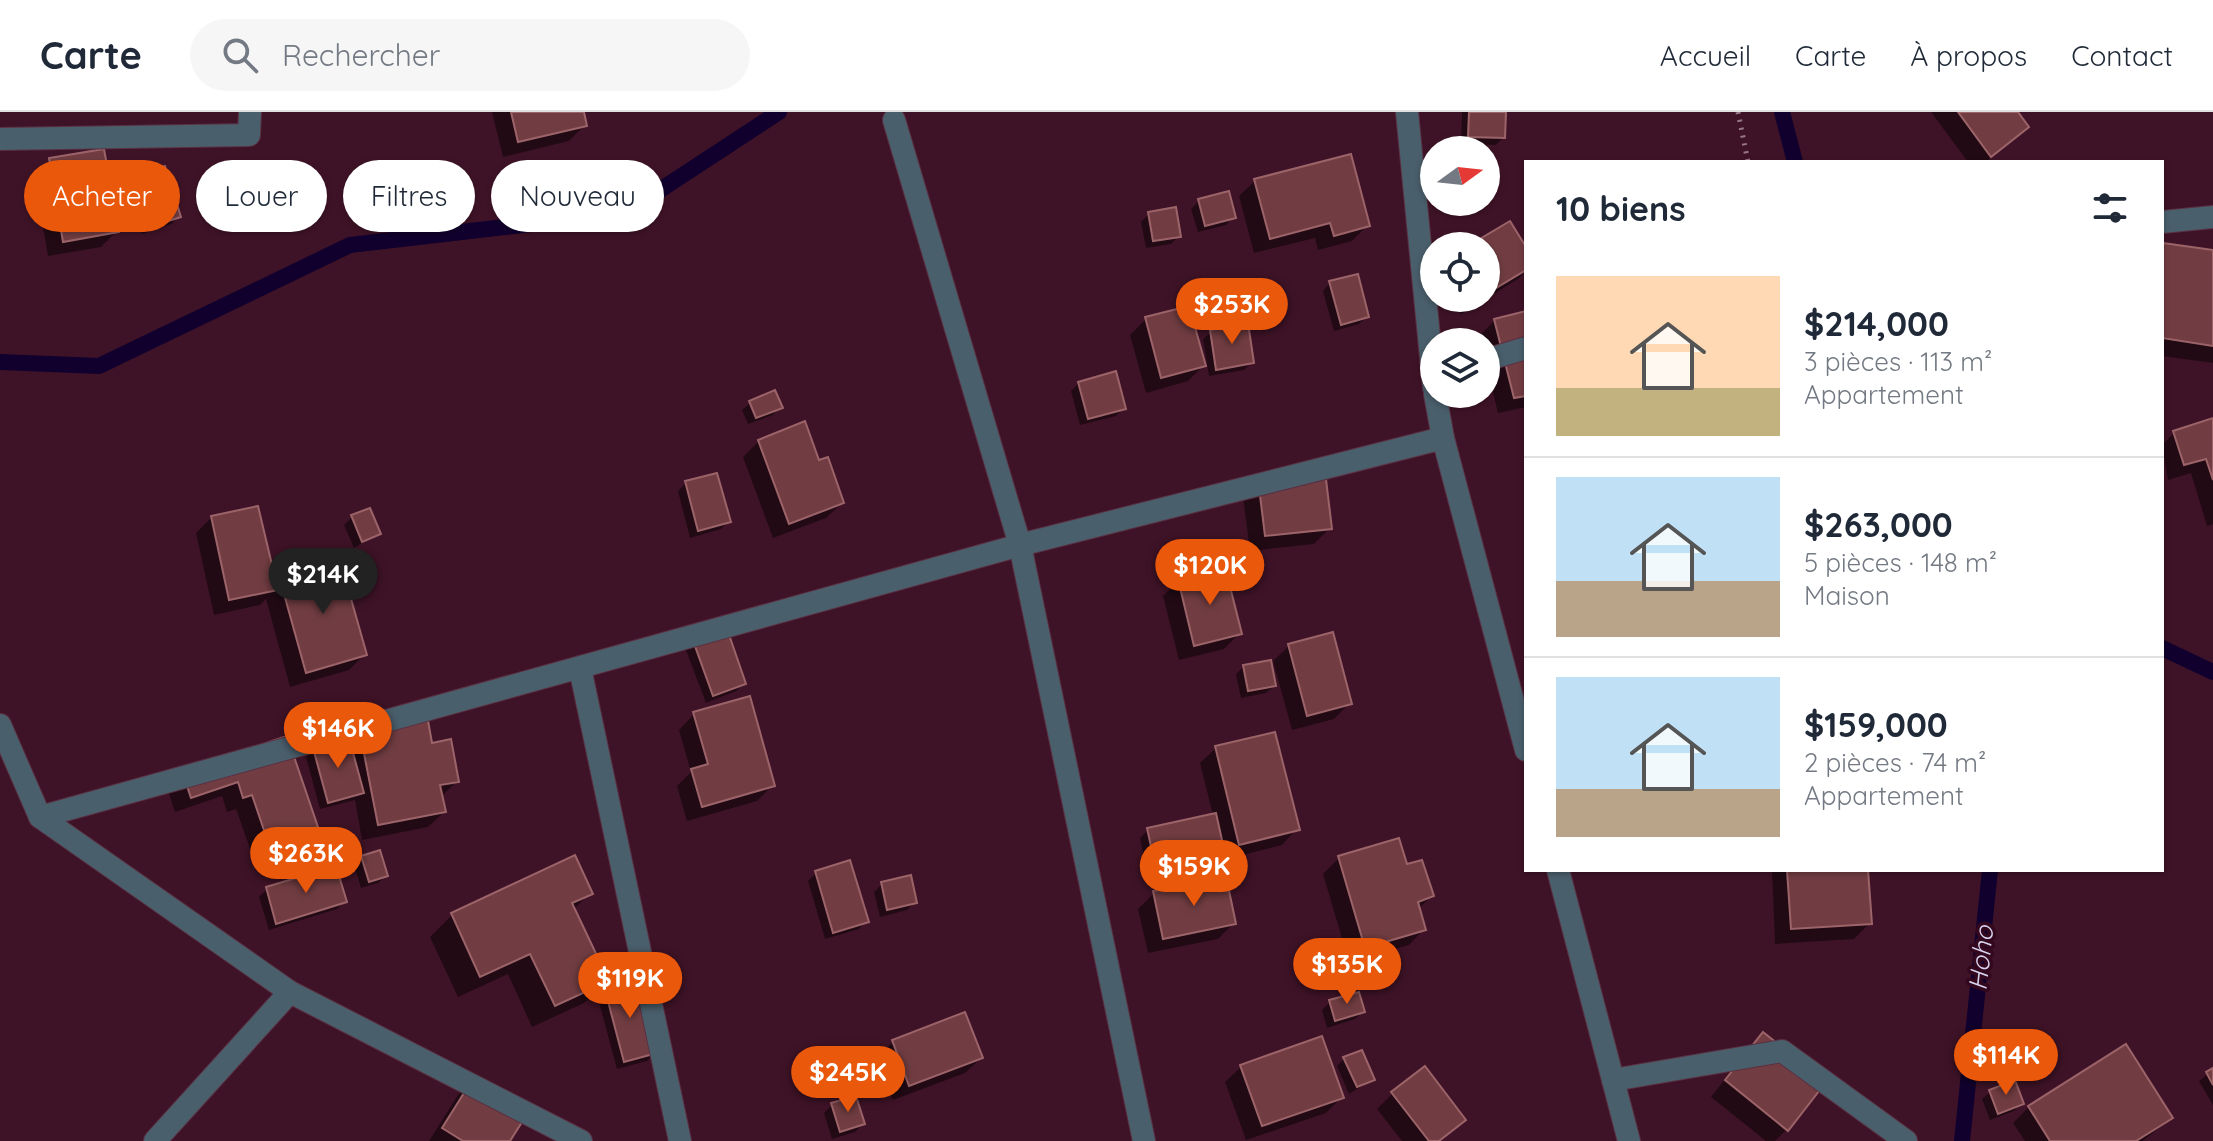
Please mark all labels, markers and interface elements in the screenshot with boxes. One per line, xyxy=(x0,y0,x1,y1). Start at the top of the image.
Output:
search box xyxy=(190,19,750,91)
text: Carte xyxy=(40,31,142,79)
icon: search xyxy=(218,33,262,77)
text: Rechercher xyxy=(282,36,440,74)
text: Accueil xyxy=(1660,38,1751,73)
text: Carte xyxy=(1795,38,1866,73)
text: À propos xyxy=(1910,38,2027,73)
text: Contact xyxy=(2071,38,2173,73)
north arrow xyxy=(1420,136,1500,216)
map controls xyxy=(1420,136,1500,408)
chip: Acheter xyxy=(24,160,180,232)
chip: Louer xyxy=(196,160,327,232)
chip: Filtres xyxy=(343,160,475,232)
chip: Nouveau xyxy=(491,160,664,232)
icon: filters xyxy=(2088,186,2132,230)
text: 10 biens xyxy=(1556,187,1686,230)
button: locate xyxy=(1420,232,1500,312)
pin: $253K xyxy=(1176,278,1288,346)
text: $253K xyxy=(1194,287,1270,320)
text: $214,000 xyxy=(1804,302,1949,345)
icon: home xyxy=(1620,308,1716,404)
button: layers xyxy=(1420,328,1500,408)
text: 3 pièces · 113 m² xyxy=(1804,345,1992,378)
text: Appartement xyxy=(1804,378,1964,411)
text: $263,000 xyxy=(1804,503,1953,546)
icon: home xyxy=(1620,509,1716,605)
pin: $120K xyxy=(1154,539,1266,607)
text: 5 pièces · 148 m² xyxy=(1804,546,1997,579)
pin: $214K xyxy=(267,548,379,616)
text: $120K xyxy=(1173,548,1247,581)
text: $214K xyxy=(287,557,359,590)
text: Maison xyxy=(1804,579,1890,612)
pin: $146K xyxy=(282,702,394,770)
text: $159,000 xyxy=(1804,703,1948,746)
icon: home xyxy=(1620,709,1716,805)
text: $146K xyxy=(302,711,374,744)
text: 2 pièces · 74 m² xyxy=(1804,746,1986,779)
text: Appartement xyxy=(1804,779,1964,812)
pin: $263K xyxy=(250,827,362,895)
text: $263K xyxy=(268,836,344,869)
pin: $159K xyxy=(1138,840,1250,908)
text: $159K xyxy=(1158,849,1230,882)
water label: Hoho xyxy=(1961,923,2000,992)
pin: $135K xyxy=(1291,938,1403,1006)
text: $135K xyxy=(1311,947,1383,980)
pin: $119K xyxy=(574,952,686,1020)
text: $119K xyxy=(596,961,664,994)
pin: $114K xyxy=(1950,1029,2062,1097)
text: $114K xyxy=(1972,1038,2040,1071)
pin: $245K xyxy=(792,1046,904,1114)
text: $245K xyxy=(809,1055,887,1088)

